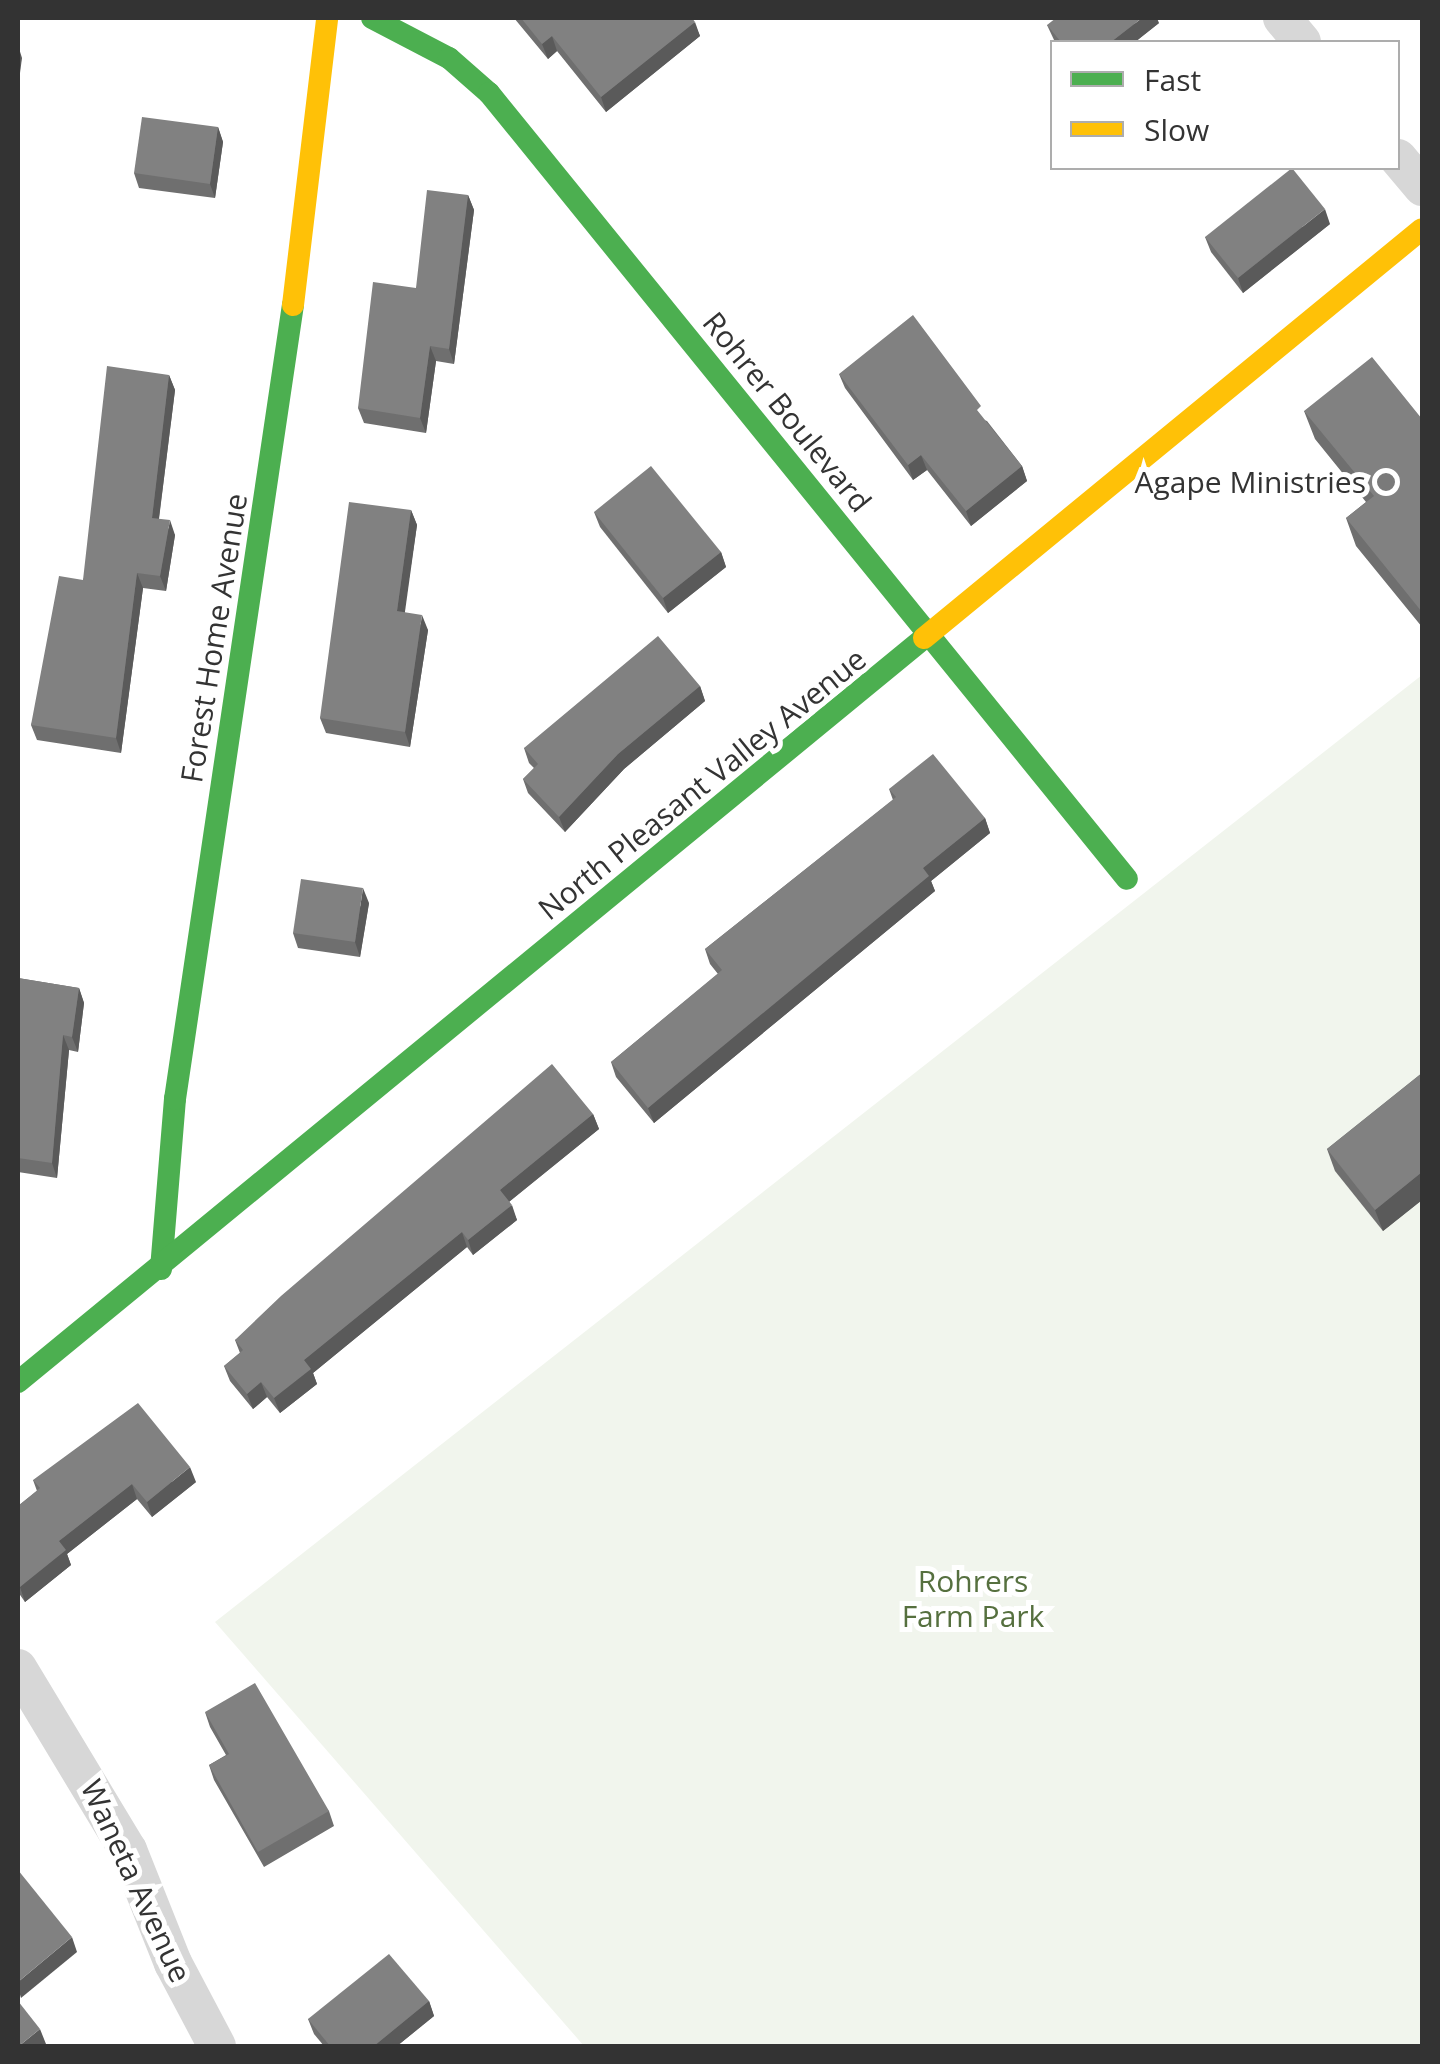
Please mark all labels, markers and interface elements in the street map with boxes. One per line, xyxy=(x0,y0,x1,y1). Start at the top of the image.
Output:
legend xyxy=(1050,40,1400,170)
text: Fast xyxy=(1144,59,1201,100)
text: Slow xyxy=(1144,109,1209,150)
street label: Rohrer Boulevard xyxy=(695,305,879,519)
place label: Agape Ministries xyxy=(1135,464,1366,500)
marker: Agape Ministries xyxy=(1375,471,1397,493)
street label: Forest Home Avenue xyxy=(173,491,255,785)
street label: North Pleasant Valley Avenue xyxy=(531,641,873,927)
park label: Rohrers Farm Park xyxy=(902,1563,1044,1634)
street label: Waneta Avenue xyxy=(73,1774,199,1988)

